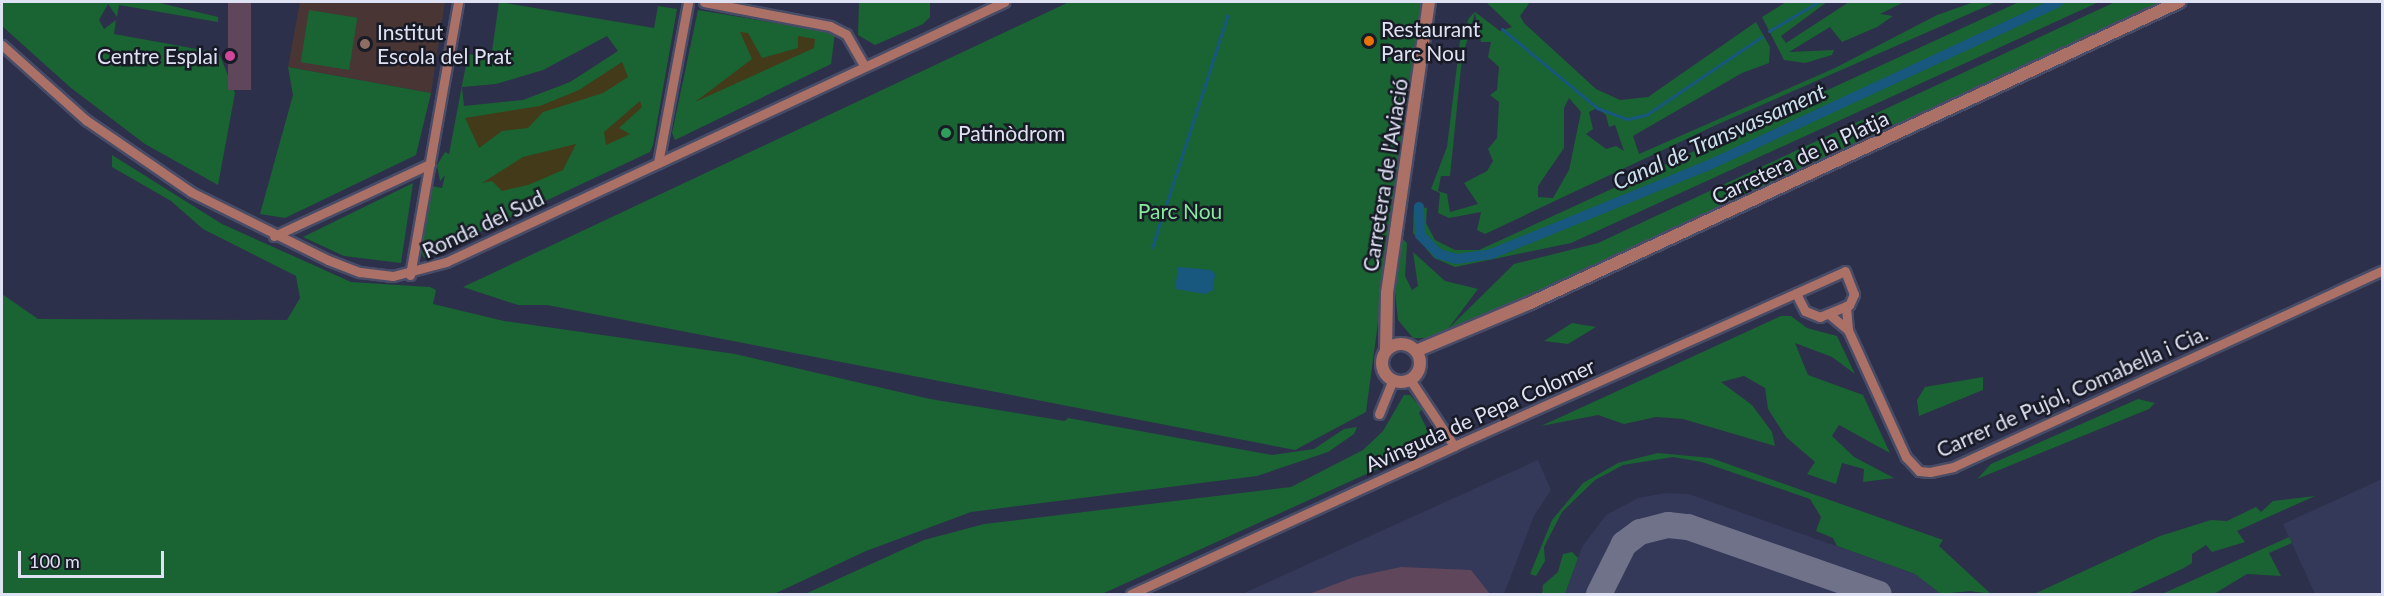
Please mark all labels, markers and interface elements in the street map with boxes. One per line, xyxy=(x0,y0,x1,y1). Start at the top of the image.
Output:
place label: Restaurant Parc Nou xyxy=(1381,16,1480,66)
place label: Institut Escola del Prat xyxy=(377,19,511,69)
marker: Restaurant Parc Nou xyxy=(1362,34,1376,48)
marker: Institut Escola del Prat xyxy=(358,37,372,51)
place label: Centre Esplai xyxy=(97,43,218,69)
marker: Centre Esplai xyxy=(223,49,237,63)
street label: Carretera de l'Aviació xyxy=(1357,77,1413,273)
water label: Canal de Transvassament xyxy=(1608,77,1830,195)
street label: Carretera de la Platja xyxy=(1708,105,1892,209)
place label: Patinòdrom xyxy=(958,120,1065,146)
marker: Patinòdrom xyxy=(939,126,953,140)
street label: Ronda del Sud xyxy=(418,185,548,263)
park label: Parc Nou xyxy=(1138,198,1222,224)
street label: Carrer de Pujol, Comabella i Cia. xyxy=(1932,320,2212,462)
street label: Avinguda de Pepa Colomer xyxy=(1361,353,1599,477)
scale bar xyxy=(21,539,166,577)
text: 100 m xyxy=(29,550,80,572)

